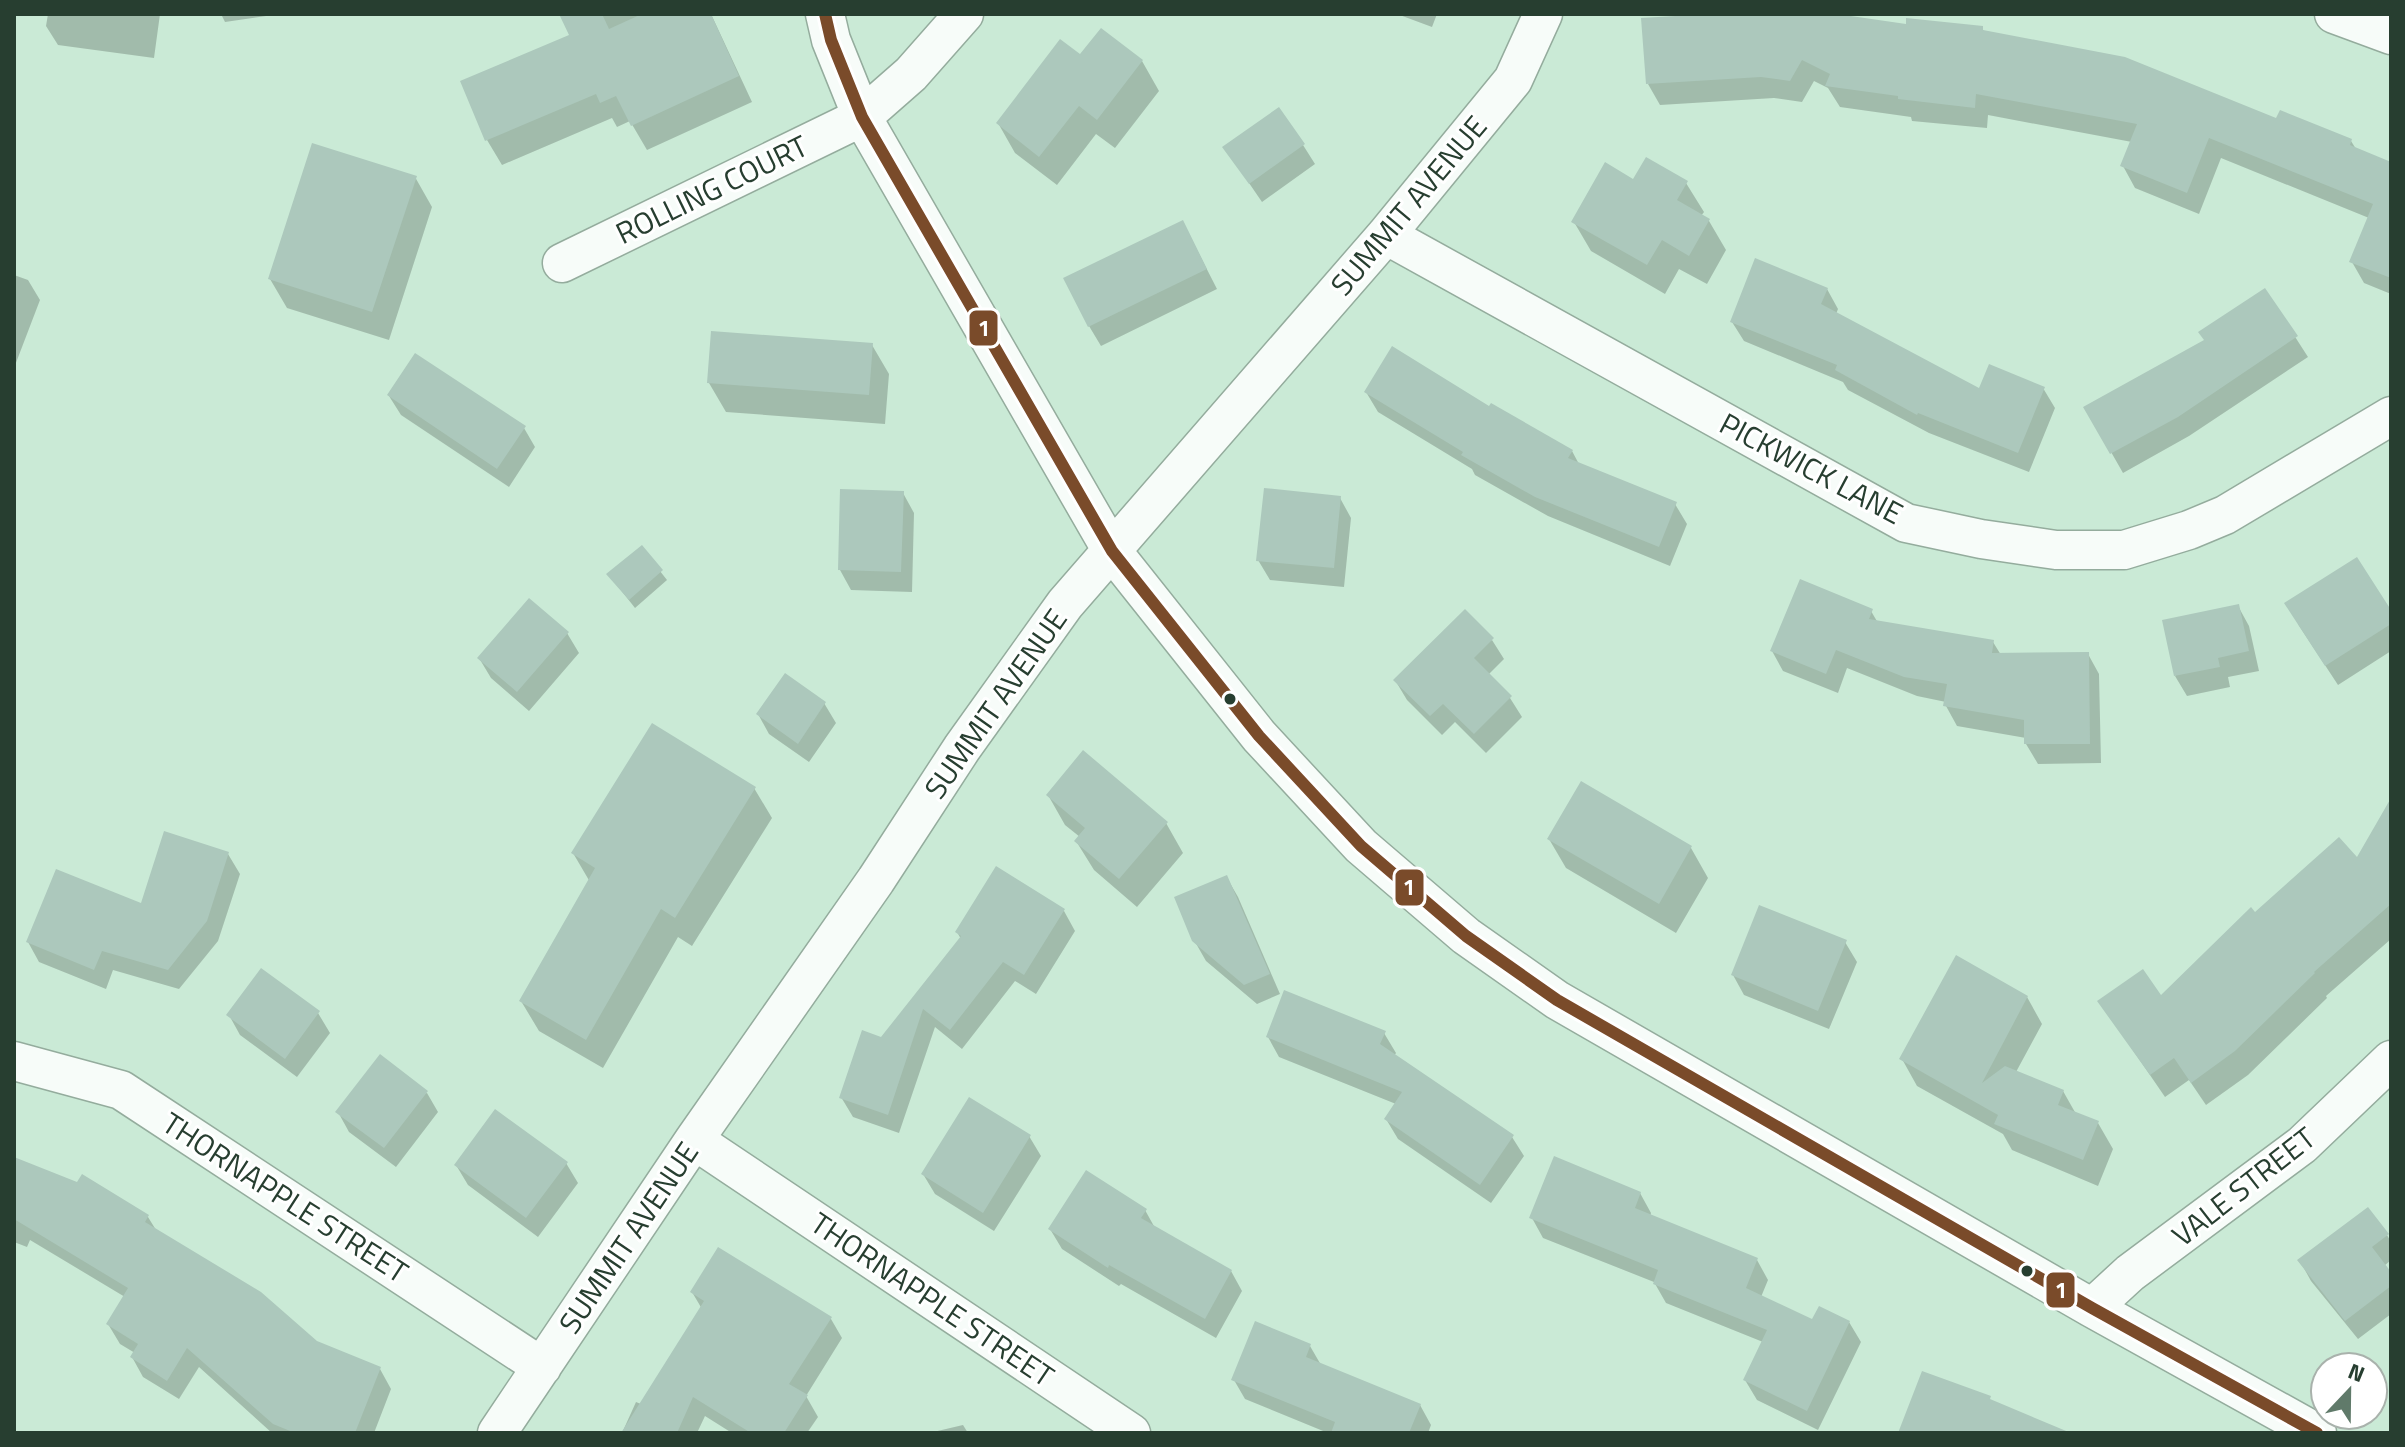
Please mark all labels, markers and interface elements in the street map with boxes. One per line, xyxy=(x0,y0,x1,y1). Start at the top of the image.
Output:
street label: SUMMIT AVENUE xyxy=(1319,105,1498,306)
street label: ROLLING COURT xyxy=(608,123,816,256)
line badge: 1 xyxy=(968,309,999,347)
text: 1 xyxy=(978,311,990,345)
street label: PICKWICK LANE xyxy=(1712,400,1911,536)
street label: SUMMIT AVENUE xyxy=(912,599,1078,808)
unlabelled marker xyxy=(1222,691,1238,707)
line badge: 1 xyxy=(1394,868,1425,907)
text: 1 xyxy=(1403,870,1415,904)
street label: THORNAPPLE STREET xyxy=(153,1100,418,1294)
street label: VALE STREET xyxy=(2162,1115,2325,1257)
street label: SUMMIT AVENUE xyxy=(547,1132,710,1343)
street label: THORNAPPLE STREET xyxy=(802,1200,1064,1398)
unlabelled marker xyxy=(2019,1263,2035,1279)
line badge: 1 xyxy=(2045,1271,2076,1309)
text: 1 xyxy=(2055,1273,2067,1307)
north arrow xyxy=(2309,1351,2389,1431)
text: N xyxy=(2343,1354,2370,1391)

